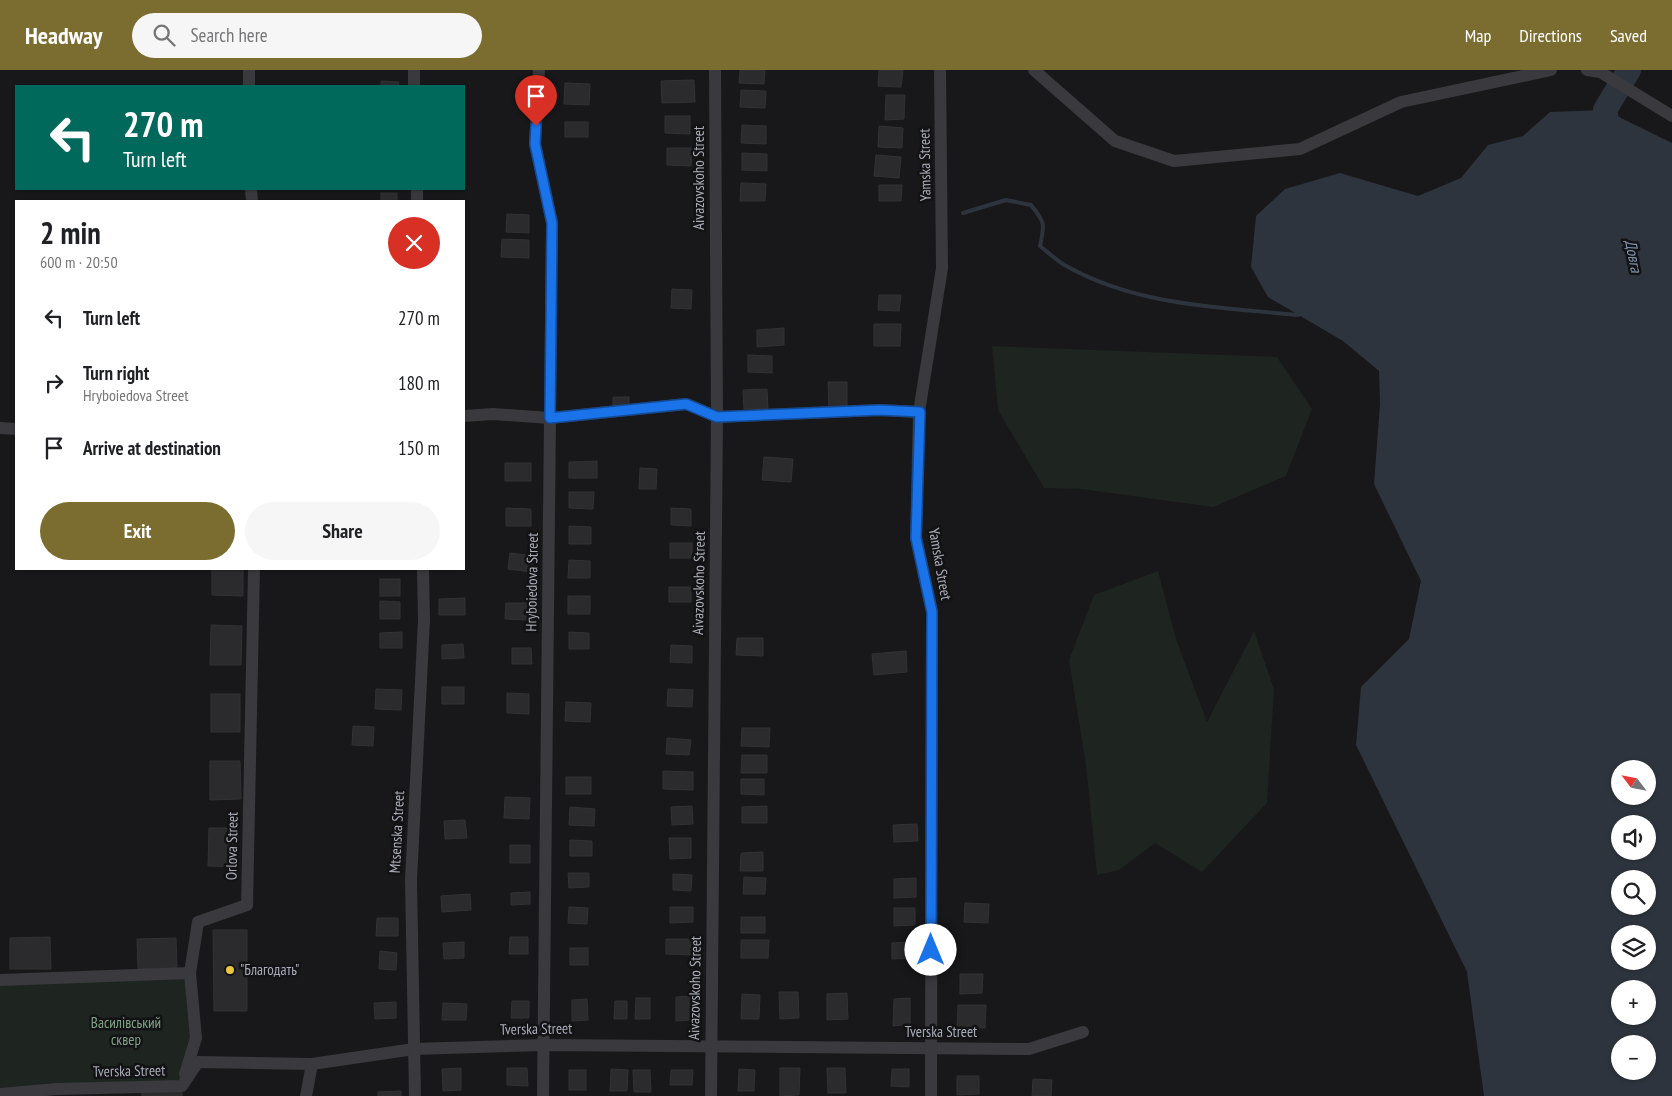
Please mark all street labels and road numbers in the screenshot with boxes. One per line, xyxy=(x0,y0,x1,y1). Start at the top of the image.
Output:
street label: Aivazovskoho Street xyxy=(689,126,708,230)
street label: Yamska Street xyxy=(914,128,935,202)
street label: Yamska Street xyxy=(925,526,956,601)
street label: Aivazovskoho Street xyxy=(688,531,709,635)
street label: Hryboiedova Street xyxy=(521,532,542,632)
street label: Mtsenska Street xyxy=(385,790,408,874)
street label: Orlova Street xyxy=(221,812,242,880)
street label: Aivazovskoho Street xyxy=(684,936,705,1040)
street label: Tverska Street xyxy=(500,1018,572,1039)
street label: Tverska Street xyxy=(905,1022,977,1041)
street label: Tverska Street xyxy=(93,1060,165,1081)

